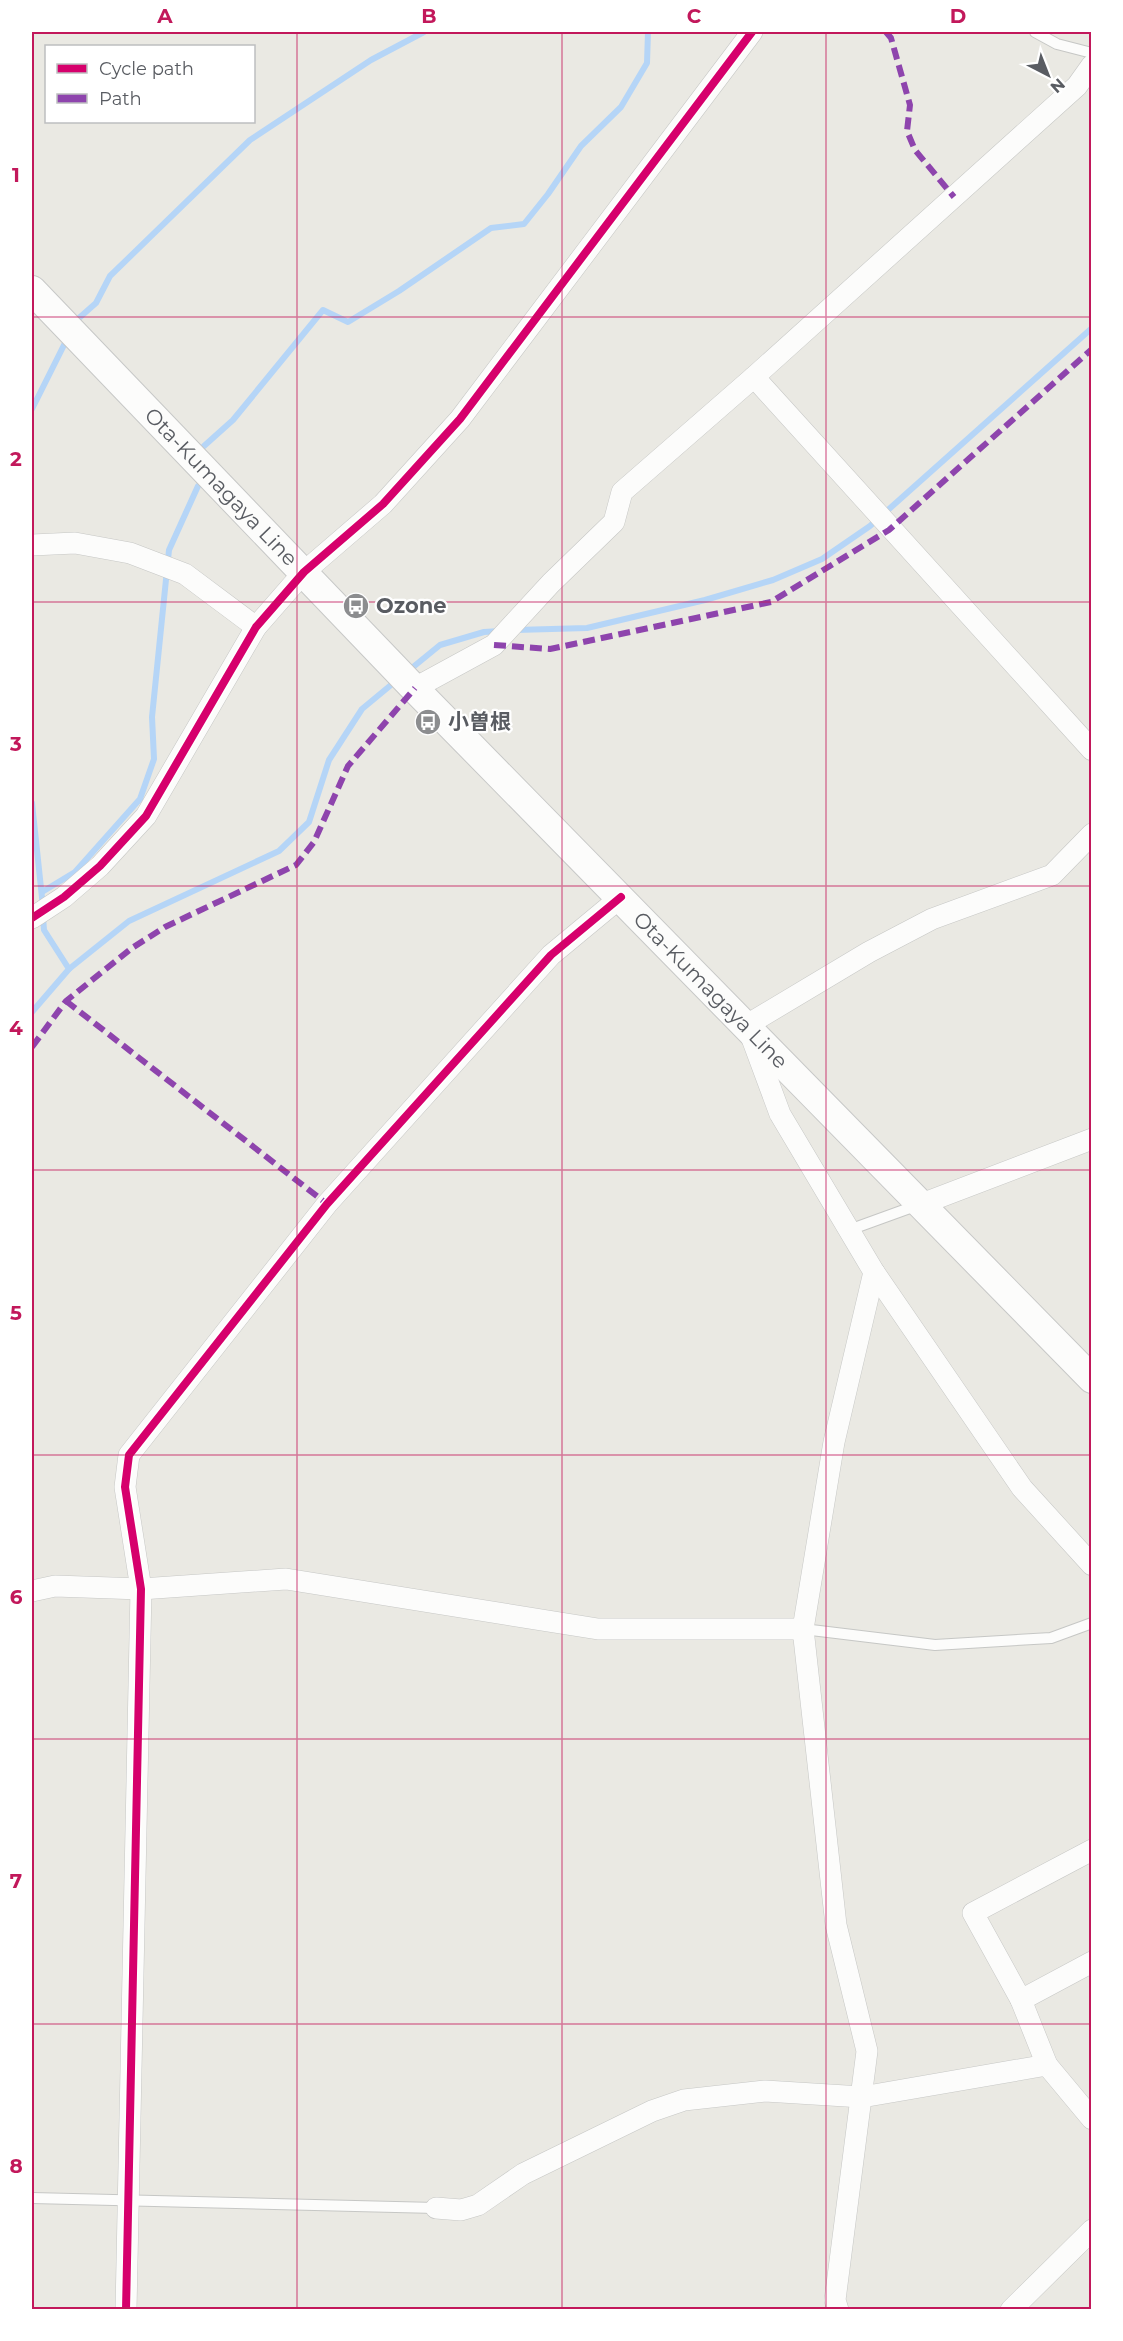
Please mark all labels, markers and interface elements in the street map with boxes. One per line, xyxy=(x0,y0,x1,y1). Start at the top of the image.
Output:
text: A xyxy=(156,4,173,28)
text: B xyxy=(421,4,437,28)
text: C xyxy=(687,4,702,28)
text: D xyxy=(950,4,966,28)
legend xyxy=(45,45,255,123)
north arrow xyxy=(1018,45,1078,105)
text: Cycle path xyxy=(99,58,194,80)
text: N xyxy=(1047,74,1069,97)
text: Path xyxy=(99,88,142,110)
text: 1 xyxy=(12,163,20,187)
street label: Ota-Kumagaya Line xyxy=(140,402,303,571)
text: 2 xyxy=(10,447,22,471)
bus stop icon: Ozone xyxy=(341,591,371,621)
place label: Ozone xyxy=(376,593,447,618)
bus stop icon: 小曽根 xyxy=(413,707,443,737)
place label: 小曽根 xyxy=(448,709,511,734)
text: 3 xyxy=(9,732,22,756)
street label: Ota-Kumagaya Line xyxy=(628,906,793,1073)
text: 4 xyxy=(9,1016,23,1040)
text: 5 xyxy=(10,1301,22,1325)
text: 6 xyxy=(10,1585,23,1609)
text: 7 xyxy=(10,1869,22,1893)
text: 8 xyxy=(9,2154,23,2178)

